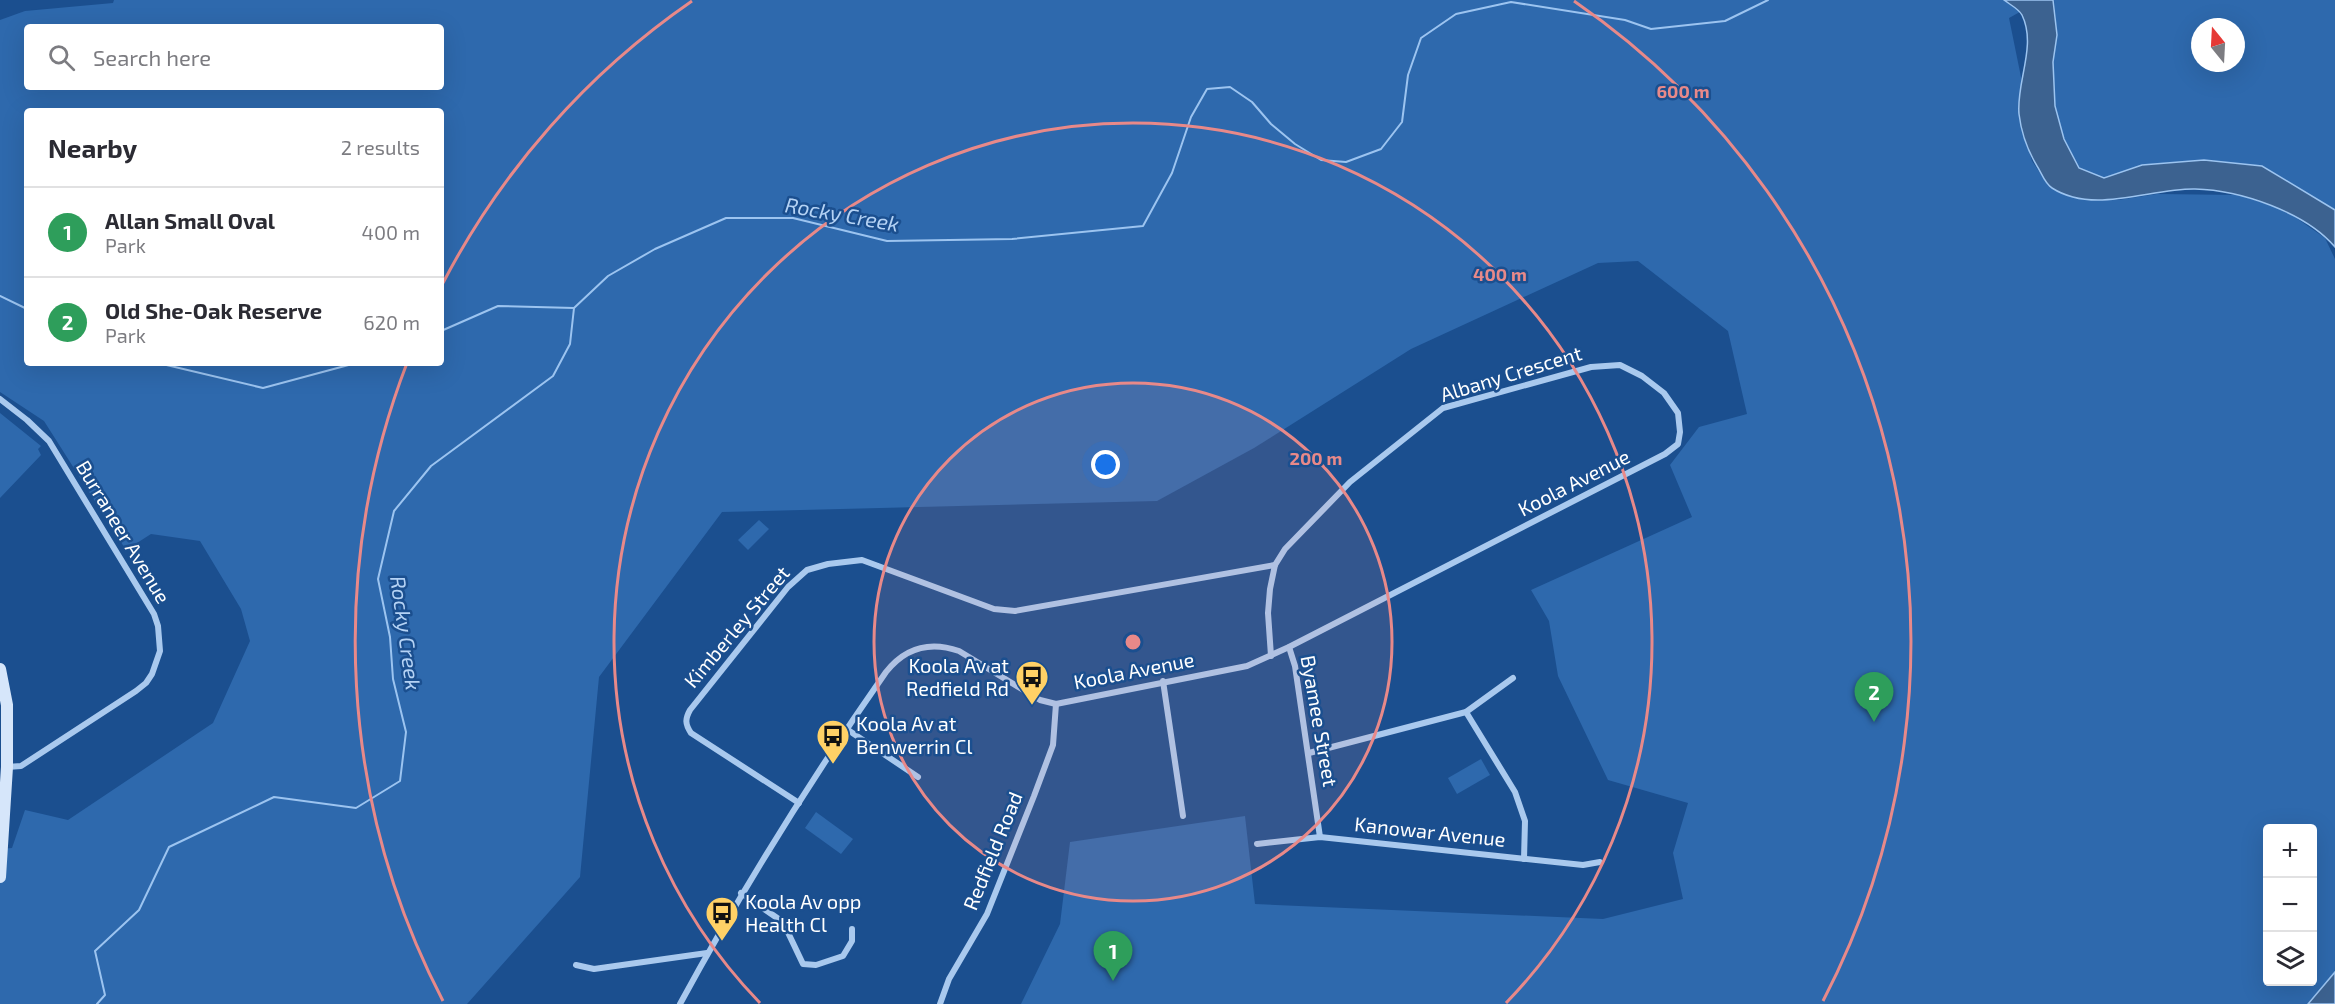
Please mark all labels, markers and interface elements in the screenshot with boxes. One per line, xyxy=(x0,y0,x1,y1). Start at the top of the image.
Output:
north arrow xyxy=(2191,18,2245,72)
search box xyxy=(24,24,444,90)
icon: search xyxy=(45,41,78,74)
text: Search here xyxy=(93,44,211,70)
text: 600 m xyxy=(1656,80,1710,102)
text: Nearby xyxy=(48,132,137,163)
text: 2 results xyxy=(341,135,420,159)
water label: Rocky Creek xyxy=(783,191,901,237)
text: Allan Small Oval xyxy=(105,207,275,233)
text: 1 xyxy=(63,220,72,244)
text: 400 m xyxy=(362,220,420,244)
text: Park xyxy=(105,233,146,257)
text: 400 m xyxy=(1473,263,1527,285)
text: Old She-Oak Reserve xyxy=(105,297,322,323)
text: 2 xyxy=(62,310,73,334)
text: 620 m xyxy=(363,310,420,334)
text: Park xyxy=(105,323,146,347)
street label: Albany Crescent xyxy=(1437,340,1585,406)
street label: Koola Avenue xyxy=(1514,444,1633,521)
text: 200 m xyxy=(1290,447,1342,469)
your location xyxy=(1091,450,1120,479)
street label: Burraneer Avenue xyxy=(72,456,176,607)
street label: Kimberley Street xyxy=(678,560,794,692)
water label: Rocky Creek xyxy=(385,574,427,692)
centre of rings xyxy=(1123,632,1143,652)
street label: Koola Avenue xyxy=(1072,647,1196,693)
place label: Koola Av at Redfield Rd xyxy=(906,653,1009,700)
street label: Byamee Street xyxy=(1297,653,1343,789)
bus stop icon: Koola Av at Redfield Rd xyxy=(1014,659,1050,706)
pin: 2 xyxy=(1854,672,1894,722)
place label: Koola Av at Benwerrin Cl xyxy=(856,711,972,758)
bus stop icon: Koola Av at Benwerrin Cl xyxy=(815,718,851,765)
street label: Redfield Road xyxy=(957,788,1027,913)
street label: Kanowar Avenue xyxy=(1353,811,1507,851)
map controls xyxy=(2263,824,2317,986)
button: + xyxy=(2263,824,2317,878)
button: − xyxy=(2263,878,2317,932)
place label: Koola Av opp Health Cl xyxy=(745,889,861,936)
bus stop icon: Koola Av opp Health Cl xyxy=(704,895,740,942)
pin: 1 xyxy=(1094,932,1132,981)
button: layers xyxy=(2263,932,2317,986)

